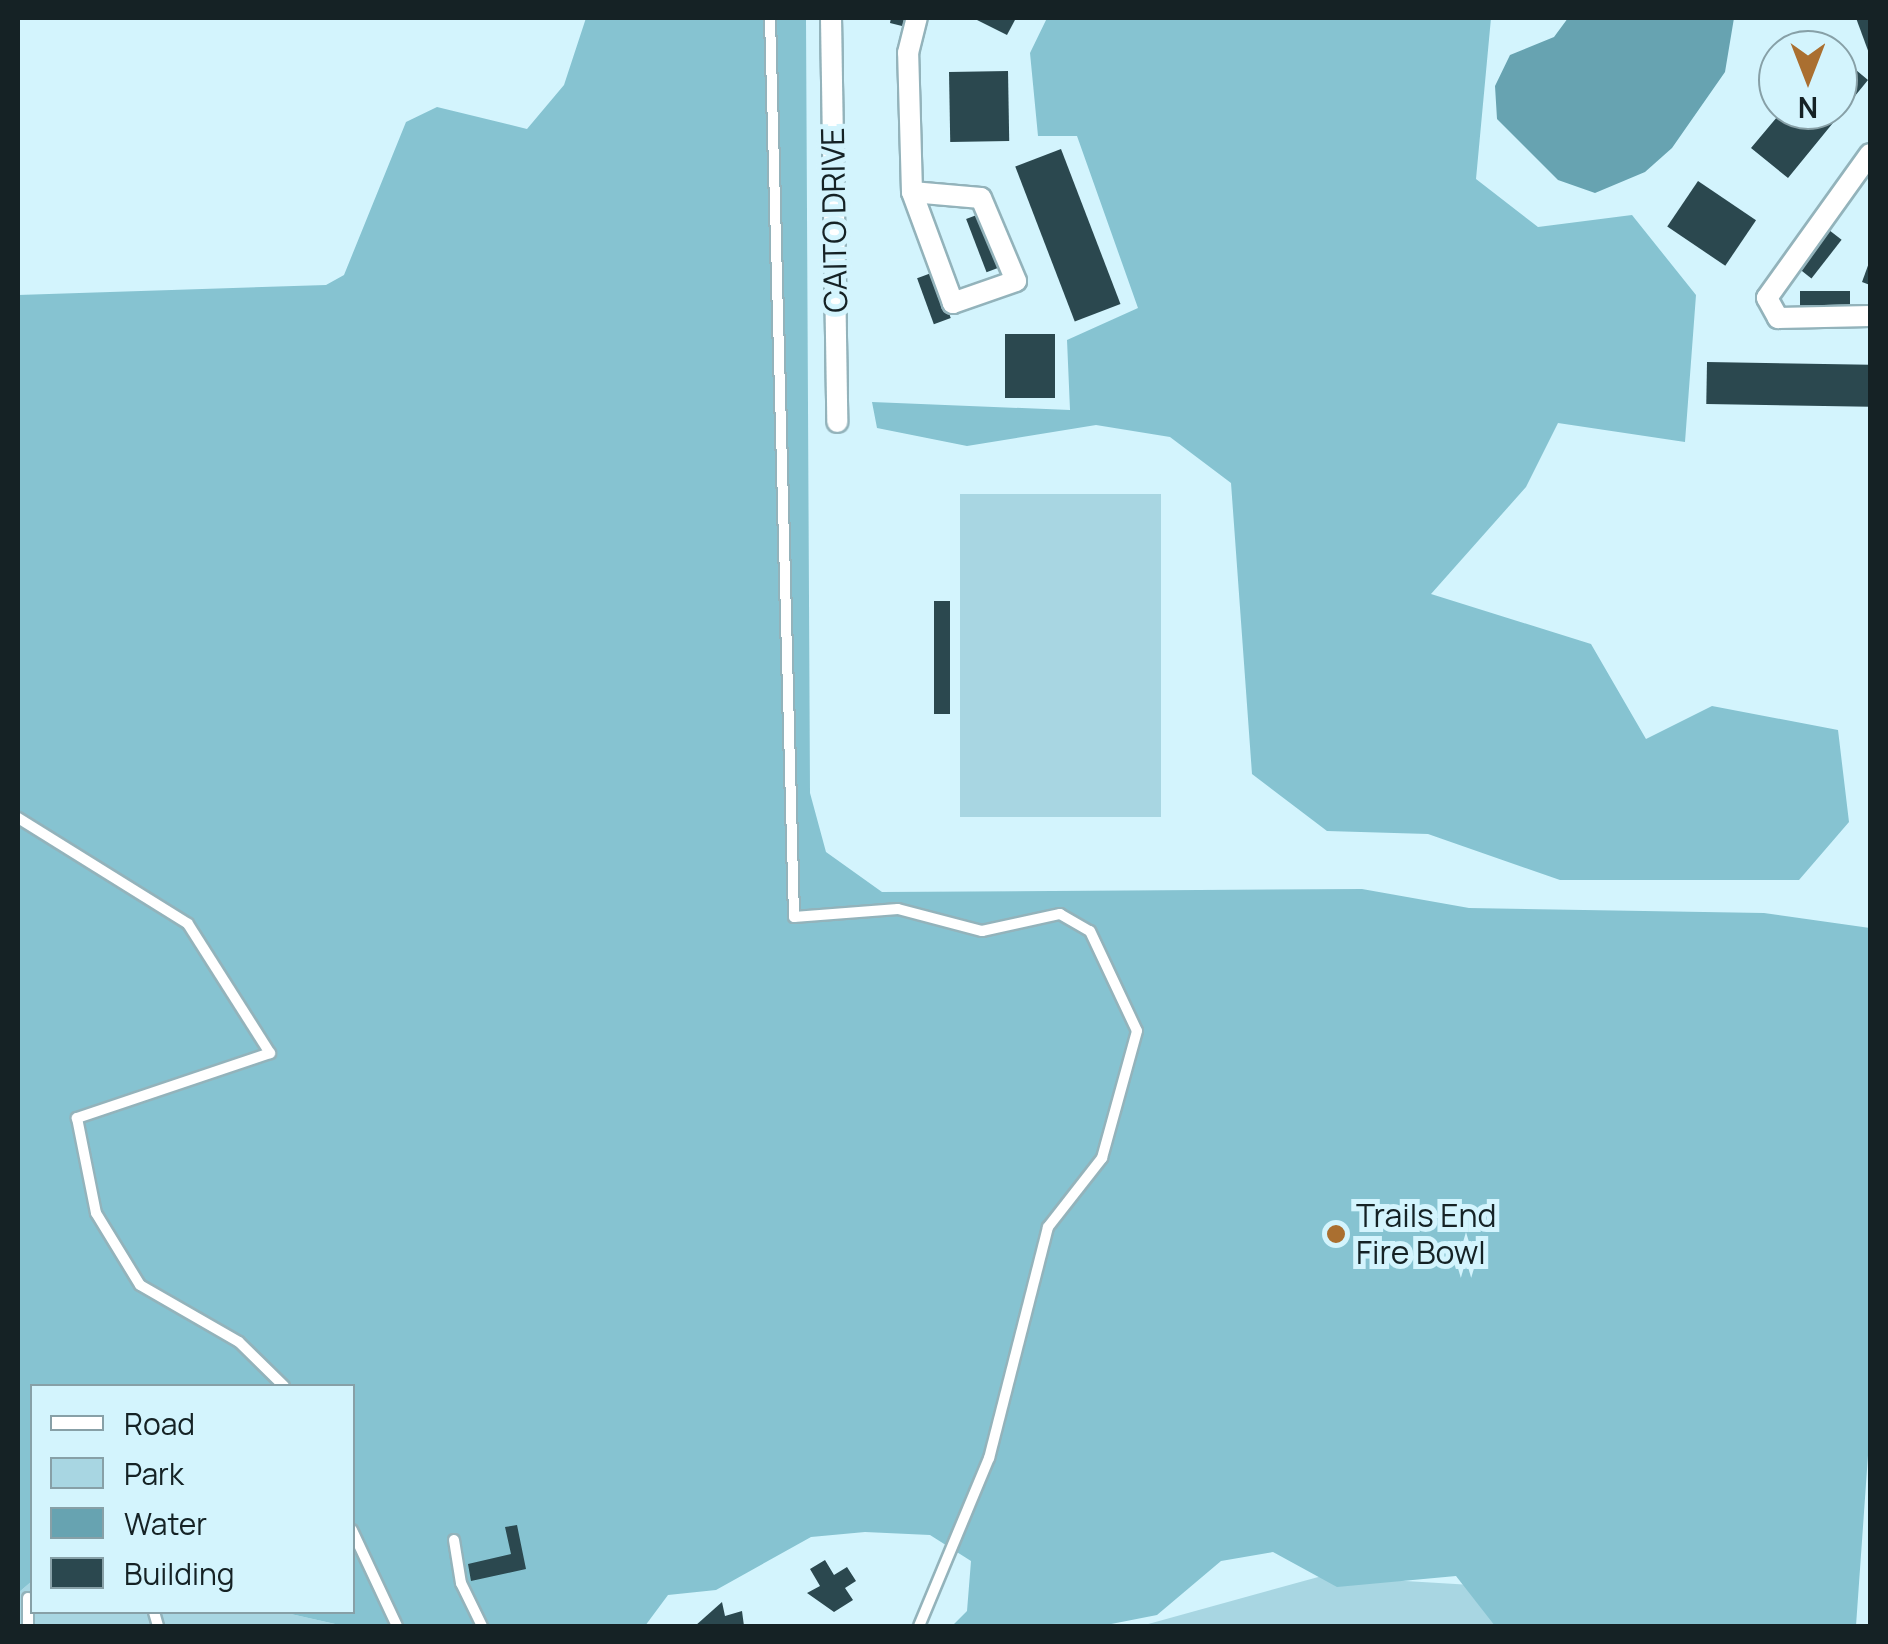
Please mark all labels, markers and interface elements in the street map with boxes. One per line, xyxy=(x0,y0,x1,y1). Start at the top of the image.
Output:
north arrow xyxy=(1758,30,1858,130)
text: N xyxy=(1798,89,1818,127)
street label: CAITO DRIVE xyxy=(813,127,855,313)
place label: Trails End Fire Bowl xyxy=(1356,1197,1496,1272)
marker: Trails End Fire Bowl xyxy=(1325,1223,1347,1245)
legend xyxy=(30,1384,355,1614)
text: Road xyxy=(124,1403,195,1444)
text: Park xyxy=(124,1453,184,1494)
text: Water xyxy=(124,1503,207,1544)
text: Building xyxy=(124,1553,235,1594)

